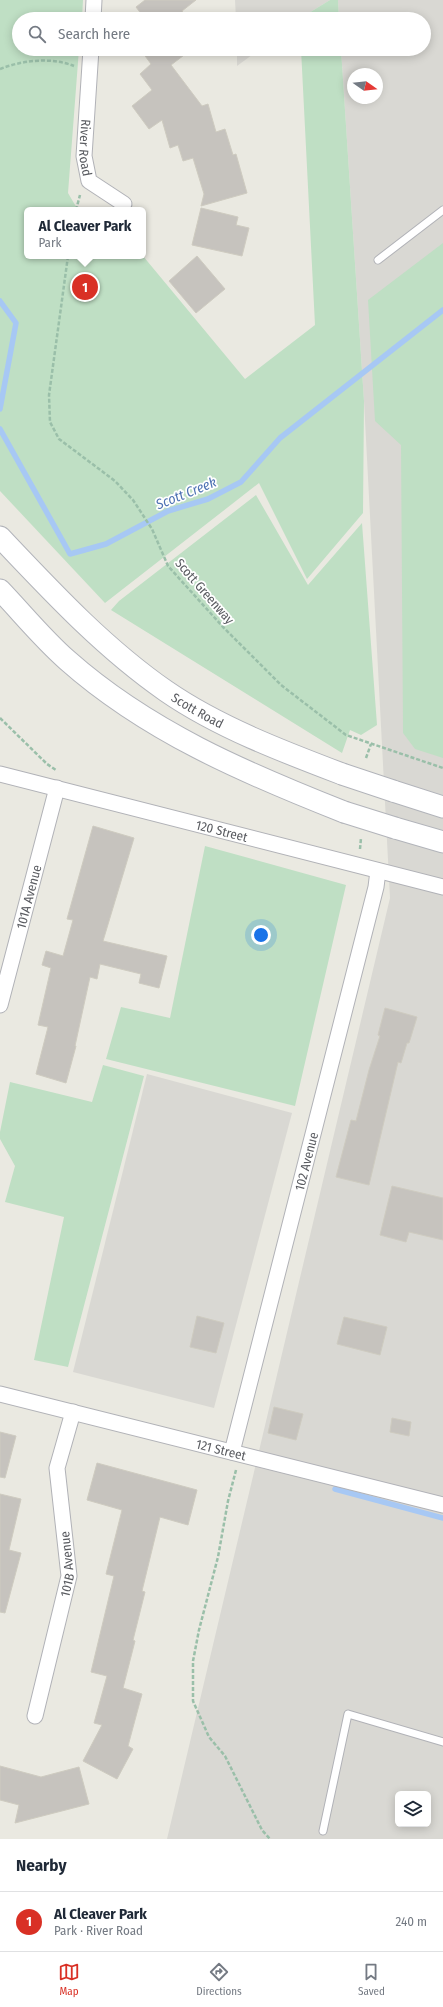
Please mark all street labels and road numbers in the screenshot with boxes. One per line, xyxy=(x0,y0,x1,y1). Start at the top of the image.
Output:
street label: River Road xyxy=(76,119,95,178)
street label: Scott Greenway xyxy=(172,556,237,627)
street label: Scott Road xyxy=(169,690,226,731)
street label: 120 Street xyxy=(194,817,250,845)
street label: 101A Avenue xyxy=(13,863,45,930)
street label: 102 Avenue xyxy=(292,1131,321,1192)
street label: 121 Street xyxy=(195,1436,248,1464)
street label: 101B Avenue xyxy=(57,1530,77,1598)

